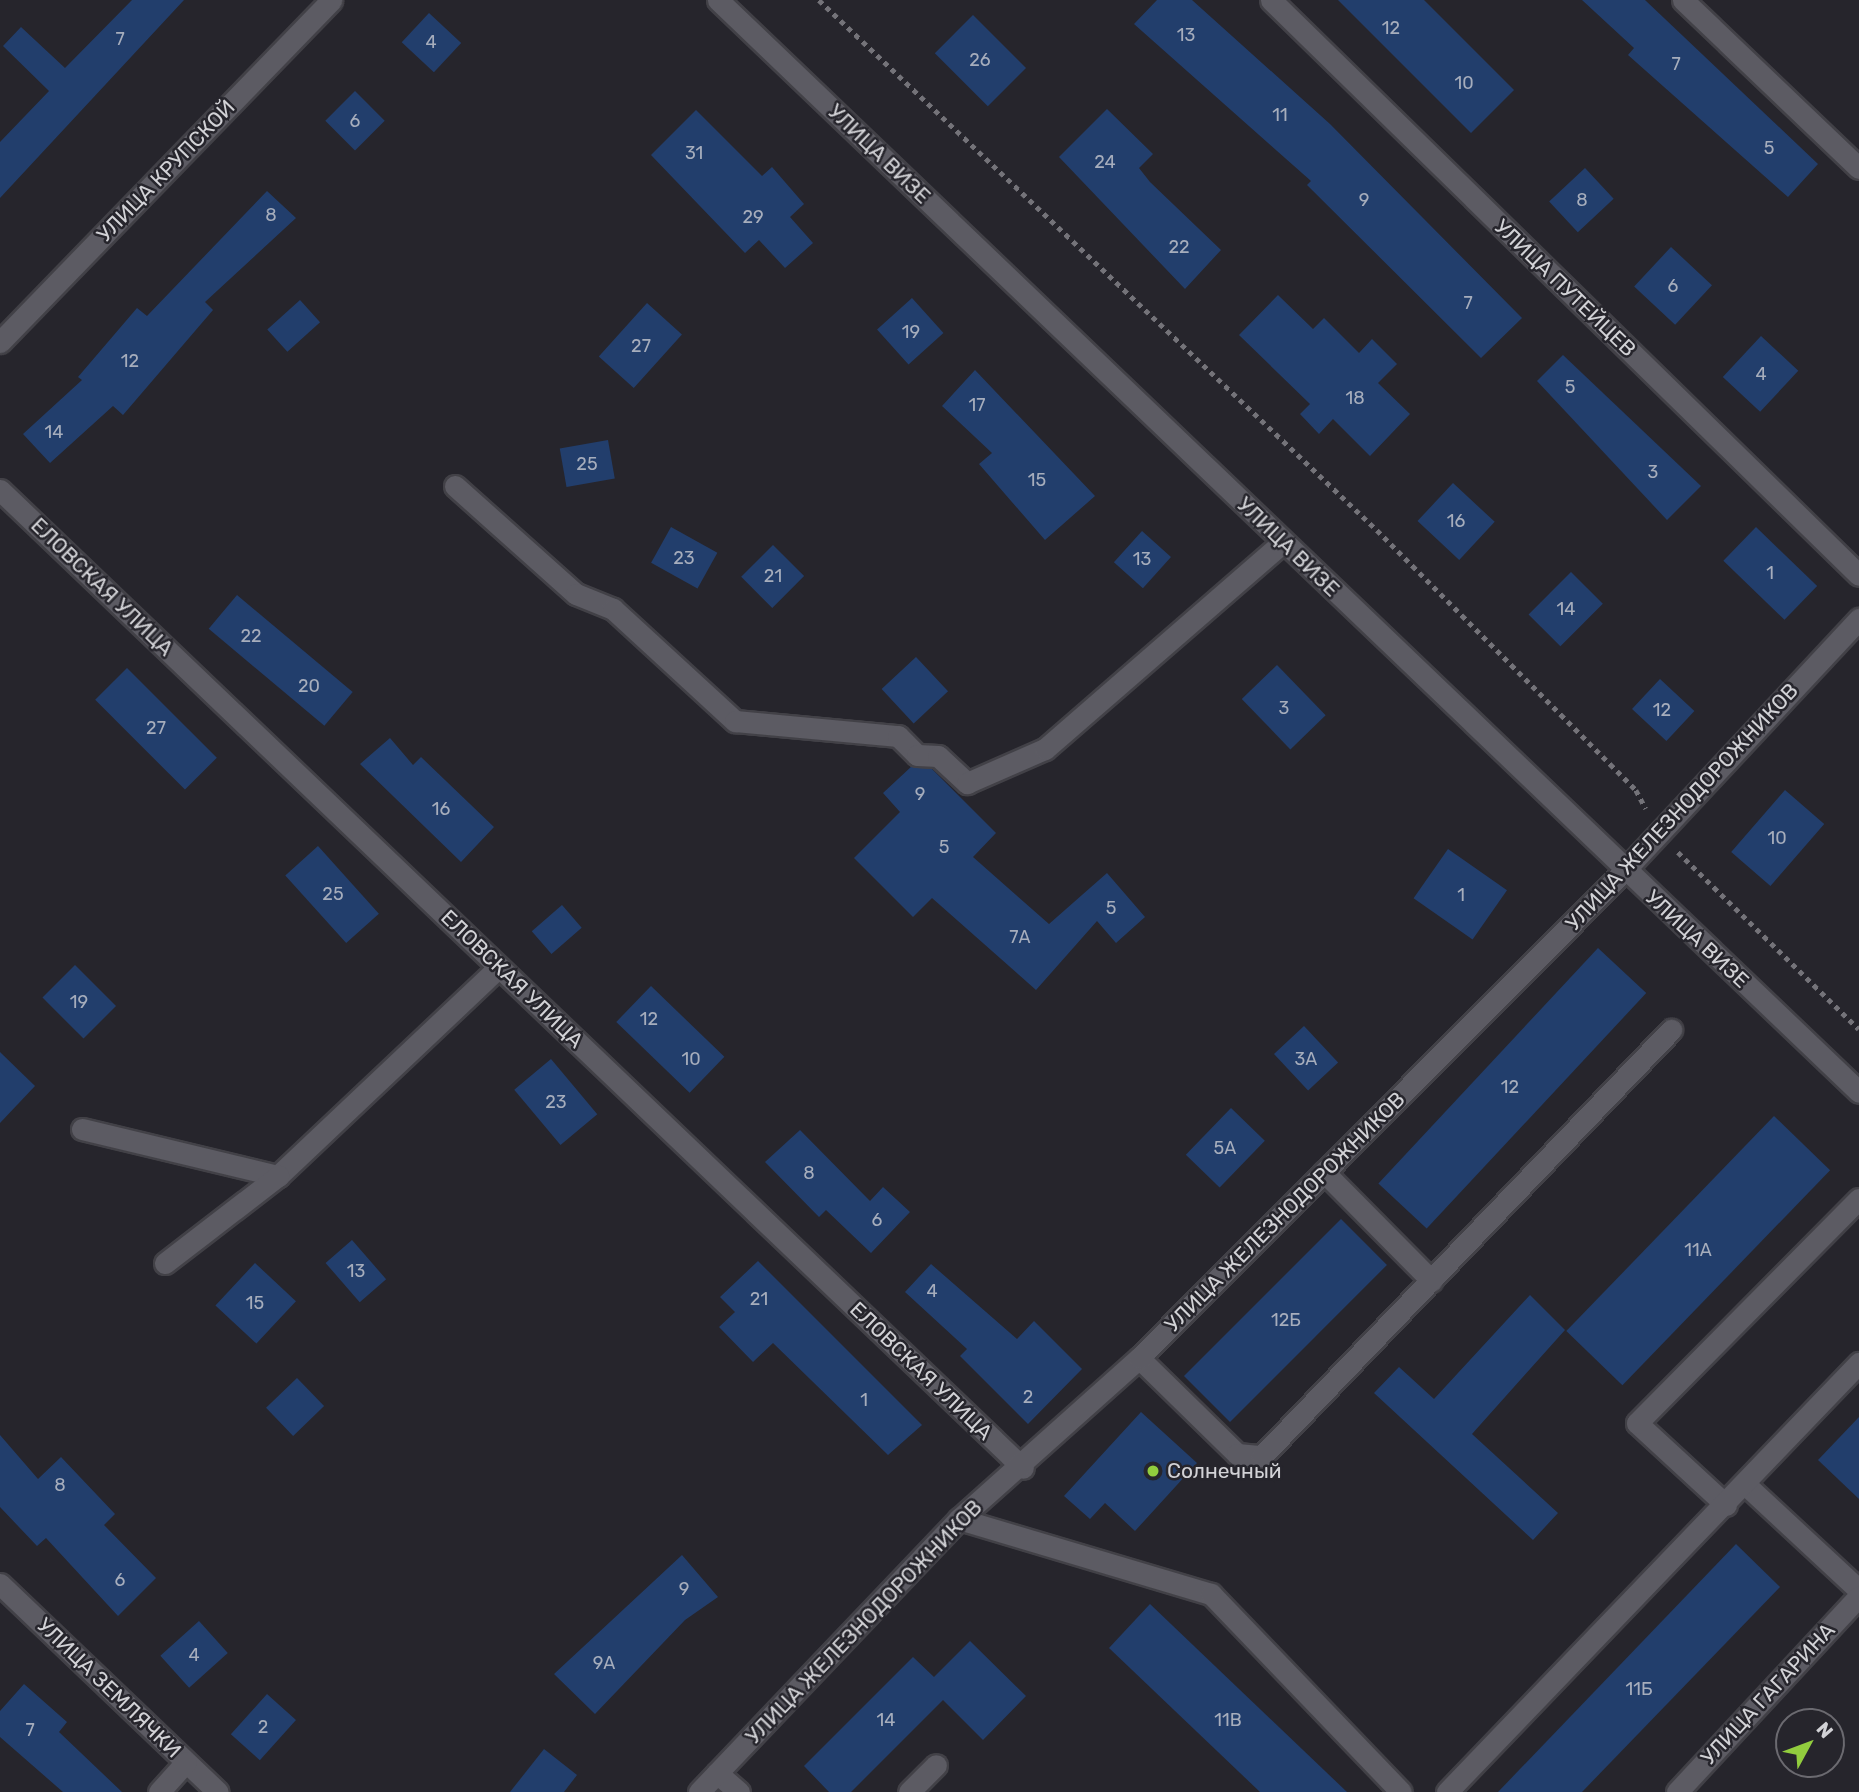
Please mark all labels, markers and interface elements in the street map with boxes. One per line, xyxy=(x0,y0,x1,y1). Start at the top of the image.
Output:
house number: 12 xyxy=(1382,17,1400,39)
house number: 13 xyxy=(1177,24,1195,46)
house number: 7 xyxy=(115,28,125,50)
house number: 4 xyxy=(425,31,437,53)
house number: 26 xyxy=(969,49,991,71)
house number: 7 xyxy=(1671,53,1681,75)
house number: 10 xyxy=(1454,72,1474,94)
street label: УЛИЦА КРУПСКОЙ xyxy=(92,95,240,247)
street label: УЛИЦА ВИЗЕ xyxy=(823,99,935,209)
house number: 11 xyxy=(1272,104,1288,126)
house number: 6 xyxy=(350,110,360,132)
house number: 5 xyxy=(1764,137,1774,159)
house number: 31 xyxy=(685,142,703,164)
house number: 24 xyxy=(1094,151,1116,173)
house number: 9 xyxy=(1359,189,1369,211)
house number: 8 xyxy=(1576,189,1588,211)
house number: 8 xyxy=(265,204,277,226)
house number: 29 xyxy=(742,206,764,228)
street label: УЛИЦА ПУТЕЙЦЕВ xyxy=(1489,214,1641,362)
house number: 22 xyxy=(1168,236,1190,258)
house number: 6 xyxy=(1668,275,1678,297)
house number: 7 xyxy=(1463,292,1473,314)
house number: 19 xyxy=(902,321,920,343)
house number: 27 xyxy=(631,335,651,357)
house number: 12 xyxy=(121,350,139,372)
house number: 4 xyxy=(1755,363,1767,385)
house number: 5 xyxy=(1565,376,1575,398)
house number: 18 xyxy=(1345,387,1365,409)
house number: 17 xyxy=(969,394,985,416)
house number: 14 xyxy=(45,421,63,443)
house number: 25 xyxy=(576,453,598,475)
house number: 3 xyxy=(1648,461,1658,483)
house number: 15 xyxy=(1028,469,1046,491)
street label: УЛИЦА ВИЗЕ xyxy=(1232,492,1344,602)
house number: 16 xyxy=(1447,510,1465,532)
street label: ЕЛОВСКАЯ УЛИЦА xyxy=(26,513,178,661)
house number: 23 xyxy=(673,547,695,569)
house number: 13 xyxy=(1133,548,1151,570)
house number: 1 xyxy=(1766,562,1774,584)
house number: 21 xyxy=(764,565,782,587)
house number: 14 xyxy=(1557,598,1575,620)
house number: 22 xyxy=(240,625,262,647)
house number: 20 xyxy=(298,675,320,697)
street label: УЛИЦА ЖЕЛЕЗНОДОРОЖНИКОВ xyxy=(1561,678,1803,936)
house number: 3 xyxy=(1279,697,1289,719)
house number: 12 xyxy=(1653,699,1671,721)
house number: 27 xyxy=(146,717,166,739)
house number: 9 xyxy=(915,783,925,805)
house number: 16 xyxy=(432,798,450,820)
house number: 10 xyxy=(1767,827,1787,849)
house number: 5 xyxy=(939,836,949,858)
house number: 25 xyxy=(322,883,344,905)
house number: 1 xyxy=(1457,884,1465,906)
street label: УЛИЦА ВИЗЕ xyxy=(1640,885,1754,993)
house number: 5 xyxy=(1106,897,1116,919)
street label: ЕЛОВСКАЯ УЛИЦА xyxy=(436,905,588,1053)
house number: 7А xyxy=(1009,926,1031,948)
house number: 19 xyxy=(70,991,88,1013)
house number: 12 xyxy=(640,1008,658,1030)
house number: 10 xyxy=(681,1048,701,1070)
house number: 3А xyxy=(1295,1048,1317,1070)
house number: 12 xyxy=(1501,1076,1519,1098)
street label: УЛИЦА ЖЕЛЕЗНОДОРОЖНИКОВ xyxy=(1160,1087,1410,1337)
house number: 23 xyxy=(545,1091,567,1113)
house number: 5А xyxy=(1214,1137,1236,1159)
house number: 8 xyxy=(803,1162,815,1184)
house number: 6 xyxy=(872,1209,882,1231)
house number: 11А xyxy=(1684,1239,1712,1261)
house number: 13 xyxy=(347,1260,365,1282)
house number: 4 xyxy=(926,1280,938,1302)
house number: 21 xyxy=(750,1288,768,1310)
house number: 15 xyxy=(246,1292,264,1314)
street label: ЕЛОВСКАЯ УЛИЦА xyxy=(845,1297,997,1445)
house number: 12Б xyxy=(1271,1309,1301,1331)
house number: 2 xyxy=(1023,1386,1033,1408)
house number: 1 xyxy=(860,1389,868,1411)
place label: Солнечный xyxy=(1167,1458,1282,1484)
marker: Солнечный xyxy=(1145,1463,1161,1479)
house number: 8 xyxy=(54,1474,66,1496)
street label: УЛИЦА ЖЕЛЕЗНОДОРОЖНИКОВ xyxy=(741,1495,987,1749)
house number: 6 xyxy=(115,1569,125,1591)
house number: 9 xyxy=(679,1578,689,1600)
street label: УЛИЦА ЗЕМЛЯЧКИ xyxy=(32,1613,186,1763)
street label: УЛИЦА ГАГАРИНА xyxy=(1696,1618,1840,1770)
house number: 4 xyxy=(188,1644,200,1666)
house number: 9А xyxy=(593,1652,615,1674)
house number: 11Б xyxy=(1626,1678,1652,1700)
north arrow xyxy=(1775,1708,1845,1778)
house number: 14 xyxy=(877,1709,895,1731)
house number: 11В xyxy=(1214,1709,1242,1731)
house number: 2 xyxy=(258,1716,268,1738)
text: N xyxy=(1812,1717,1838,1743)
house number: 7 xyxy=(25,1719,35,1741)

